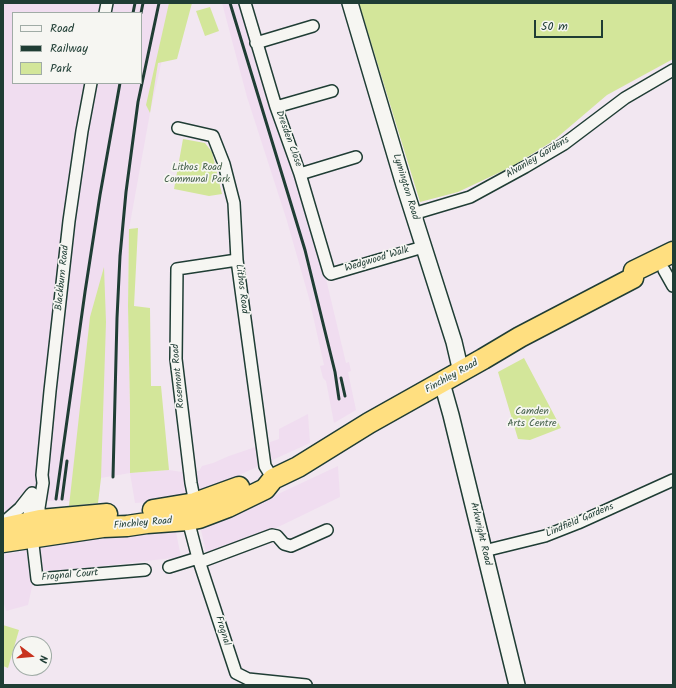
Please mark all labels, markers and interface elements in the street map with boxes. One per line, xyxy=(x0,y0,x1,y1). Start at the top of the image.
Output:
legend xyxy=(12,12,142,84)
scale bar xyxy=(536,12,605,38)
text: 50 m xyxy=(541,17,568,36)
text: Road xyxy=(50,19,74,38)
text: Railway xyxy=(50,39,88,58)
text: Park xyxy=(50,59,72,78)
street label: Dresden Close xyxy=(272,109,304,169)
street label: Alvanley Gardens xyxy=(504,134,572,182)
street label: Lymington Road xyxy=(389,153,421,221)
park label: Lithos Road Communal Park xyxy=(164,162,230,186)
street label: Blackburn Road xyxy=(54,245,72,311)
street label: Wedgwood Walk xyxy=(343,245,411,275)
street label: Lithos Road xyxy=(232,263,250,315)
street label: Rosemont Road xyxy=(170,343,188,409)
street label: Finchley Road xyxy=(424,358,480,396)
park label: Camden Arts Centre xyxy=(507,406,557,430)
street label: Arkwright Road xyxy=(467,501,493,567)
street label: Lindfield Gardens xyxy=(544,501,616,541)
street label: Finchley Road xyxy=(113,515,173,533)
street label: Frognal Court xyxy=(41,568,99,584)
street label: Frognal xyxy=(212,615,232,647)
north arrow xyxy=(12,636,52,676)
text: N xyxy=(33,653,52,665)

